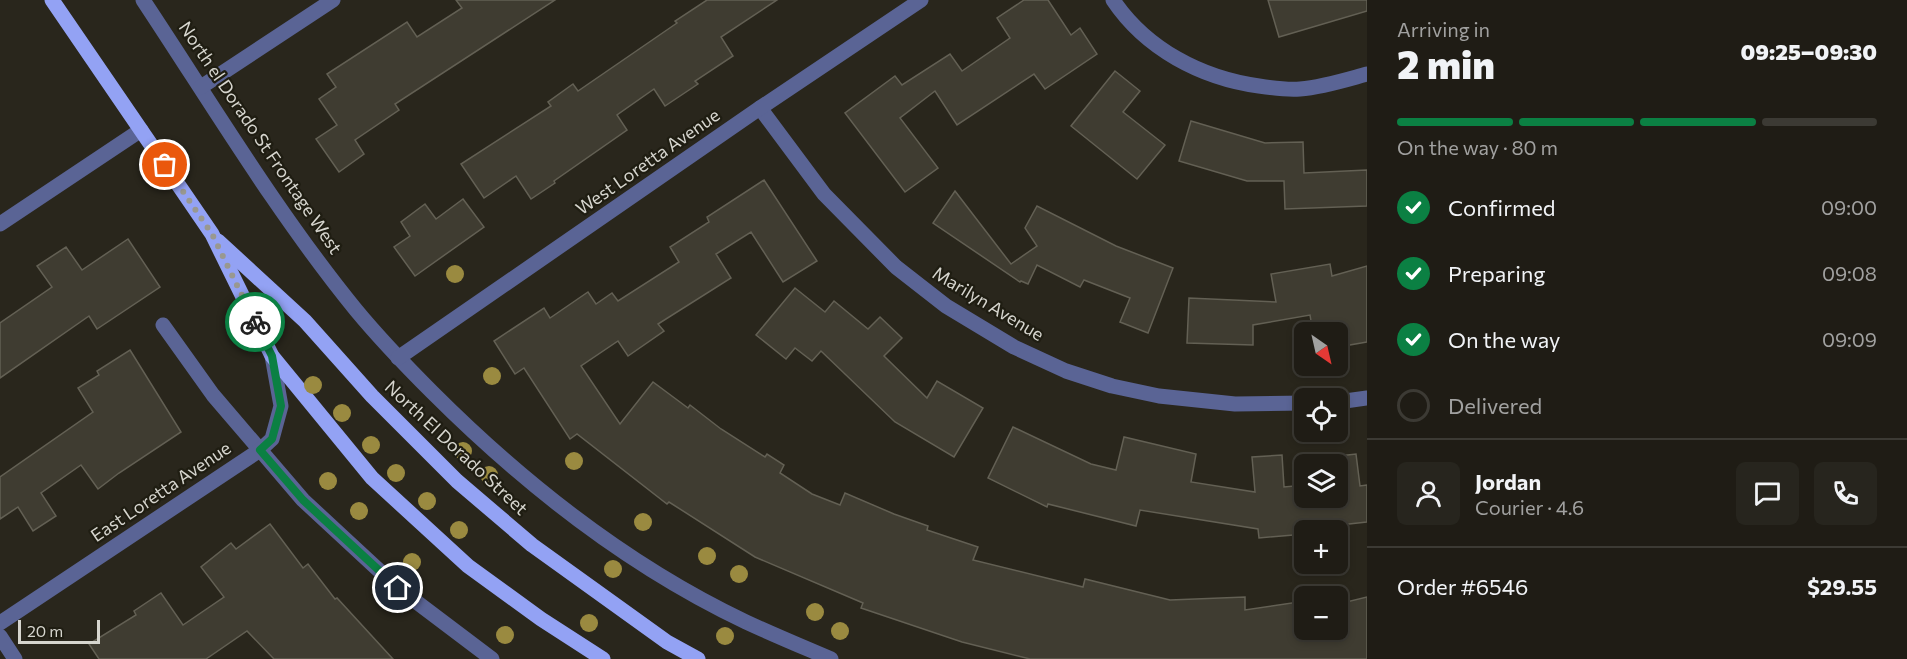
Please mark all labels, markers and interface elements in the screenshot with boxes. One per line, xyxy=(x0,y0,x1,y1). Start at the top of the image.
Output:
street label: North el Dorado St Frontage West xyxy=(175,17,347,258)
text: Arriving in xyxy=(1397,17,1490,41)
text: 09:25–09:30 xyxy=(1741,38,1877,65)
text: 2 min xyxy=(1397,39,1495,87)
street label: West Loretta Avenue xyxy=(571,103,724,219)
text: On the way · 80 m xyxy=(1397,135,1558,159)
pin xyxy=(139,139,190,190)
icon: bag xyxy=(148,148,181,181)
icon: check xyxy=(1397,191,1430,224)
text: Confirmed xyxy=(1448,194,1555,221)
text: 09:00 xyxy=(1821,195,1877,219)
icon: check xyxy=(1397,257,1430,290)
text: Preparing xyxy=(1448,260,1545,287)
street label: Marilyn Avenue xyxy=(929,261,1048,345)
text: 09:08 xyxy=(1822,261,1877,285)
courier xyxy=(225,292,285,352)
icon: bike xyxy=(239,306,272,339)
north arrow xyxy=(1294,322,1348,376)
map controls xyxy=(1294,322,1348,640)
icon: check xyxy=(1397,323,1430,356)
text: On the way xyxy=(1448,326,1560,353)
text: 09:09 xyxy=(1822,327,1877,351)
street label: North El Dorado Street xyxy=(381,375,533,519)
button: locate xyxy=(1294,388,1348,442)
text: Delivered xyxy=(1448,392,1542,419)
street label: East Loretta Avenue xyxy=(86,436,235,546)
button: layers xyxy=(1294,454,1348,508)
button: person xyxy=(1397,462,1460,525)
button: chat xyxy=(1736,462,1799,525)
button: phone xyxy=(1814,462,1877,525)
text: Jordan xyxy=(1475,468,1541,495)
text: Courier · 4.6 xyxy=(1475,495,1584,519)
button: + xyxy=(1294,520,1348,574)
pin xyxy=(372,562,423,613)
icon: home xyxy=(381,571,414,604)
text: Order #6546 xyxy=(1397,573,1528,600)
text: $29.55 xyxy=(1807,573,1877,600)
button: − xyxy=(1294,586,1348,640)
scale bar xyxy=(18,617,100,644)
text: 20 m xyxy=(27,621,63,640)

